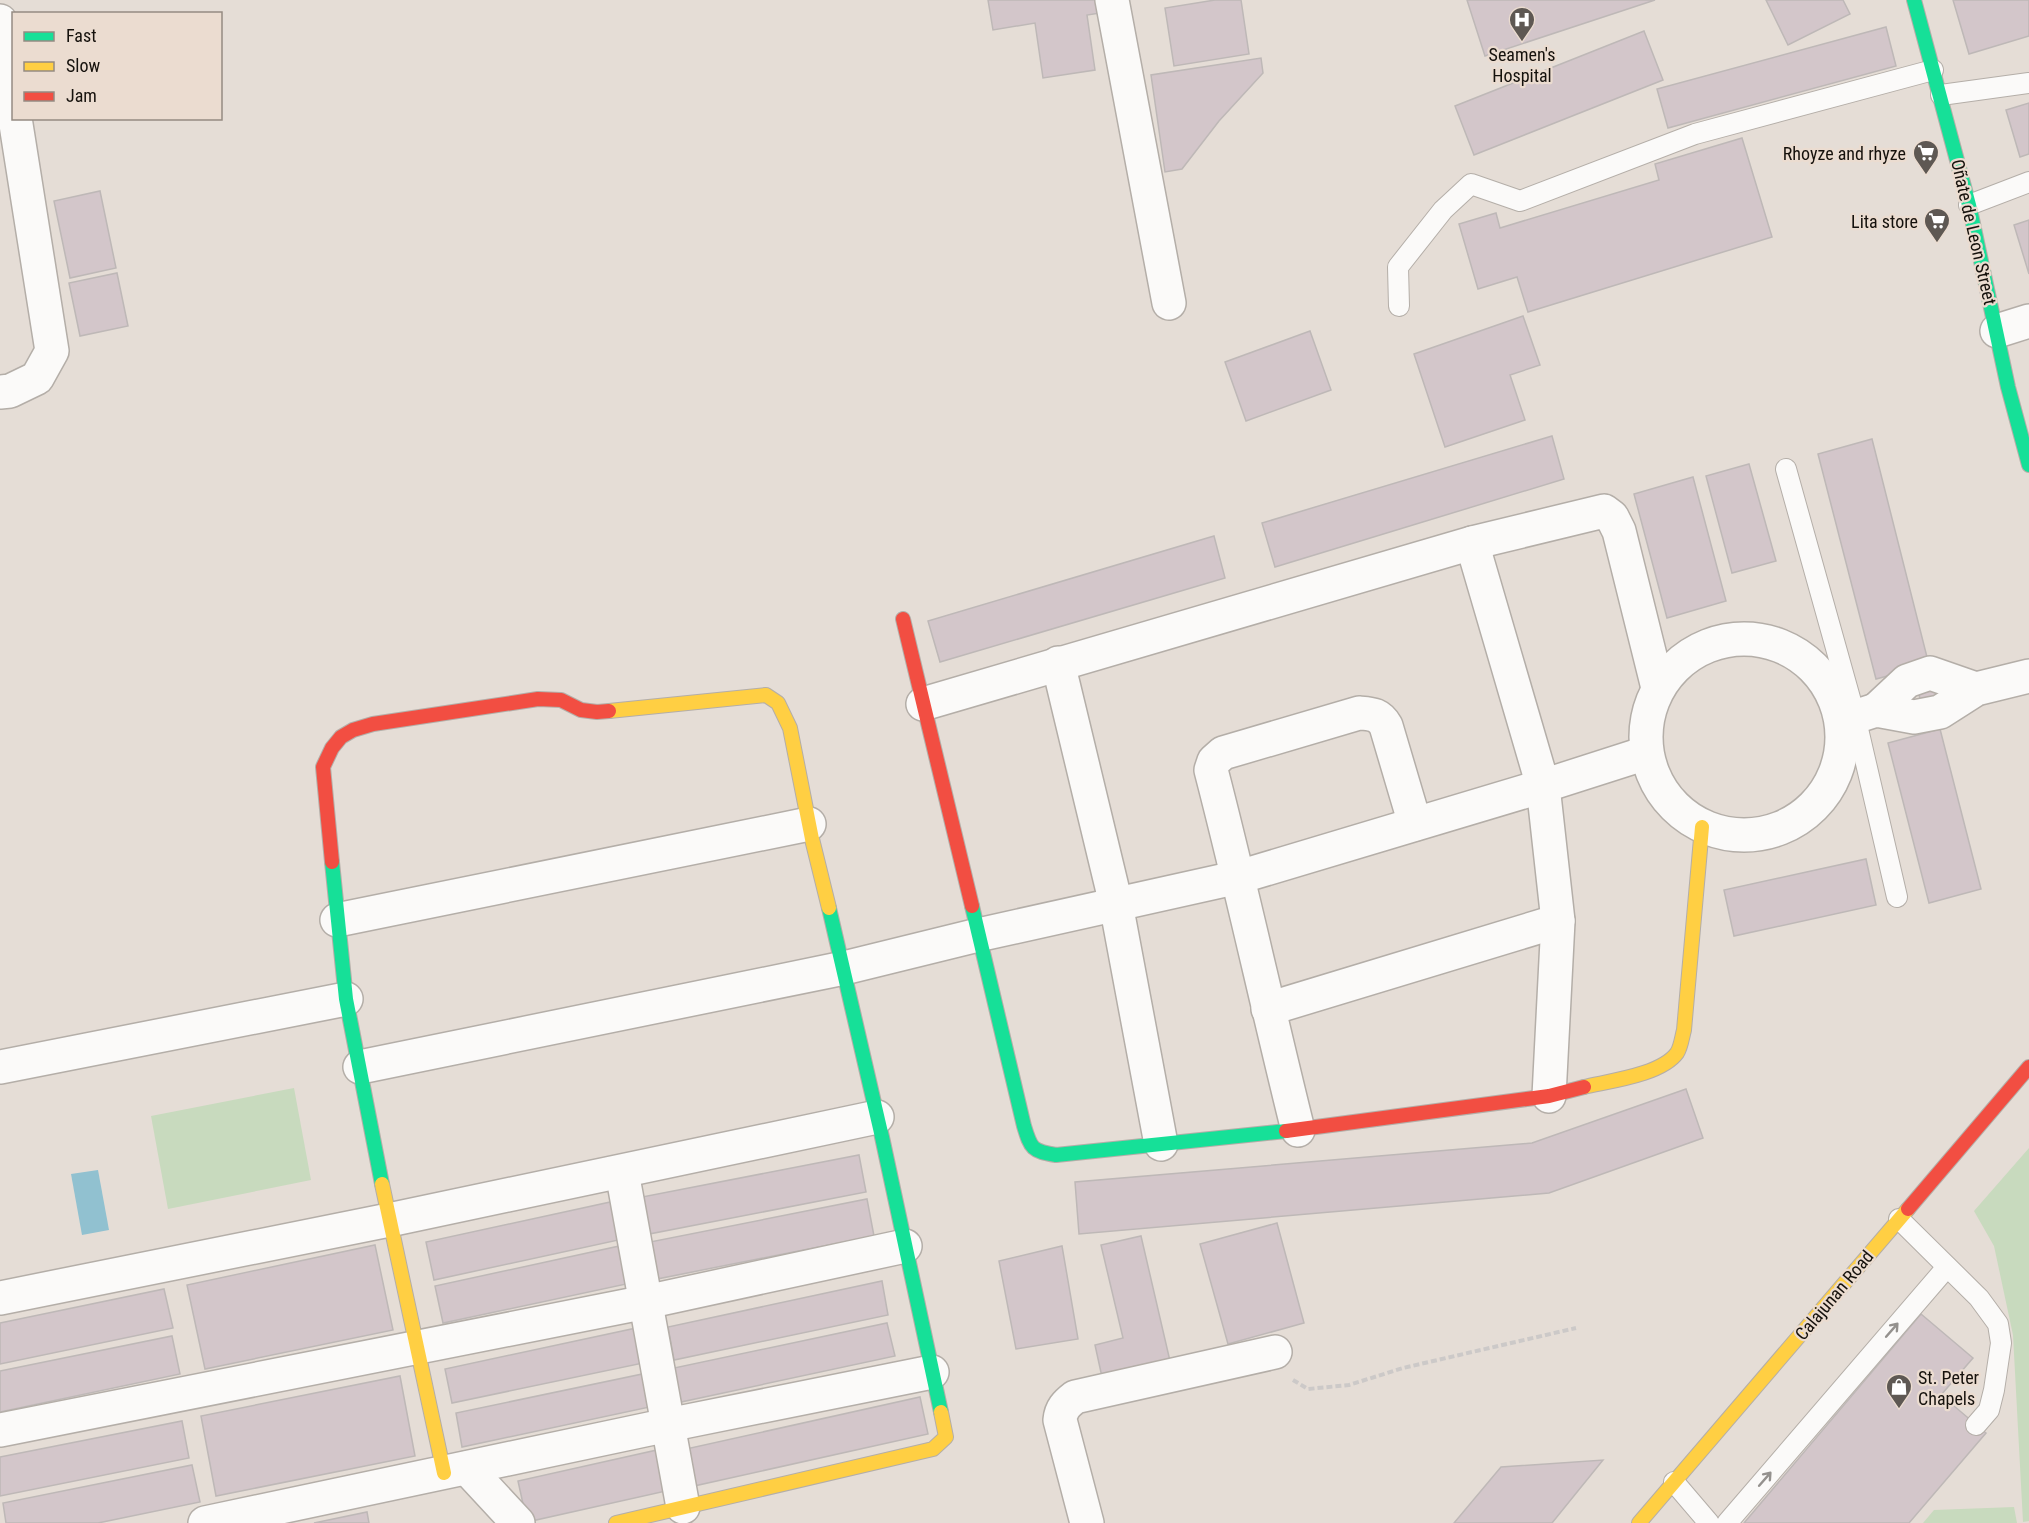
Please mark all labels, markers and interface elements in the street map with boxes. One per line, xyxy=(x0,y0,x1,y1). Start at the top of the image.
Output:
hospital icon: Seamen's Hospital xyxy=(1507,5,1537,43)
legend xyxy=(12,12,222,120)
text: Fast xyxy=(66,25,97,46)
place label: Seamen's Hospital xyxy=(1489,44,1555,86)
text: Slow xyxy=(66,55,101,76)
text: Jam xyxy=(66,85,97,106)
supermarket icon: Rhoyze and rhyze xyxy=(1911,138,1941,176)
place label: Rhoyze and rhyze xyxy=(1783,143,1906,164)
street label: Oñate de Leon Street xyxy=(1947,157,2001,307)
supermarket icon: Lita store xyxy=(1922,206,1952,244)
place label: Lita store xyxy=(1851,211,1918,232)
street label: Calajunan Road xyxy=(1790,1246,1878,1344)
one-way arrow xyxy=(1885,1323,1899,1338)
place label: St. Peter Chapels xyxy=(1918,1367,1980,1409)
shop icon: St. Peter Chapels xyxy=(1884,1372,1914,1410)
one-way arrow xyxy=(1759,1471,1772,1487)

